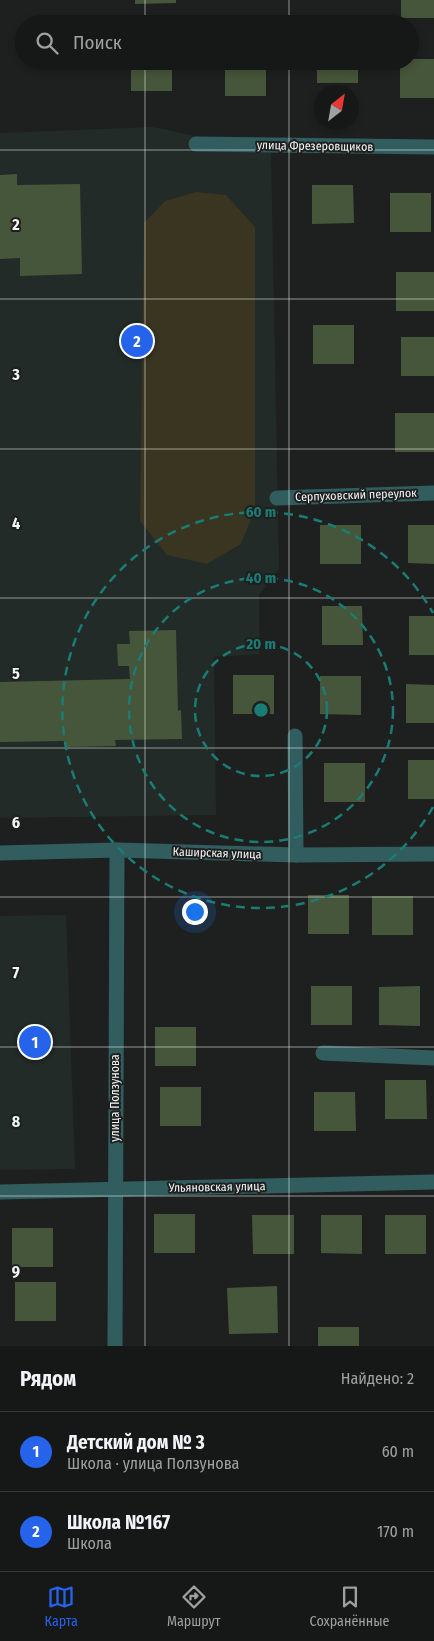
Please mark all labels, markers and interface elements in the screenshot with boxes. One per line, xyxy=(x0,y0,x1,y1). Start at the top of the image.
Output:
search box xyxy=(15,15,419,70)
icon: search xyxy=(33,29,61,57)
text: Поиск xyxy=(73,31,122,54)
north arrow xyxy=(314,85,359,130)
street label: улица Фрезеровщиков xyxy=(257,138,373,154)
text: 2 xyxy=(11,215,20,234)
pin: 2 xyxy=(121,322,153,360)
text: 3 xyxy=(11,365,20,384)
street label: Серпуховский переулок xyxy=(295,486,417,504)
text: 60 m xyxy=(246,503,276,521)
text: 4 xyxy=(12,514,20,533)
text: 40 m xyxy=(246,569,276,587)
text: 20 m xyxy=(245,635,276,653)
text: 5 xyxy=(12,664,20,683)
centre of rings xyxy=(252,701,270,719)
text: 6 xyxy=(12,813,20,832)
street label: Каширская улица xyxy=(172,844,262,862)
your location xyxy=(182,899,208,925)
text: 7 xyxy=(13,963,20,982)
pin: 1 xyxy=(19,1023,51,1061)
street label: улица Ползунова xyxy=(108,1054,122,1142)
text: 8 xyxy=(12,1112,21,1131)
street label: Ульяновская улица xyxy=(167,1179,266,1195)
text: 9 xyxy=(12,1262,20,1281)
text: Рядом xyxy=(20,1366,76,1392)
text: Найдено: 2 xyxy=(341,1369,414,1388)
text: Детский дом № 3 xyxy=(67,1431,205,1454)
text: 1 xyxy=(33,1442,39,1461)
text: 60 m xyxy=(382,1442,414,1461)
text: Школа · улица Ползунова xyxy=(67,1454,239,1473)
text: Школа №167 xyxy=(67,1511,170,1534)
text: 2 xyxy=(32,1522,40,1541)
text: 170 m xyxy=(377,1522,414,1541)
text: Школа xyxy=(67,1534,112,1553)
tab: Карта xyxy=(45,1583,78,1630)
tab: Маршрут xyxy=(167,1583,221,1630)
tab: Сохранённые xyxy=(310,1583,389,1630)

